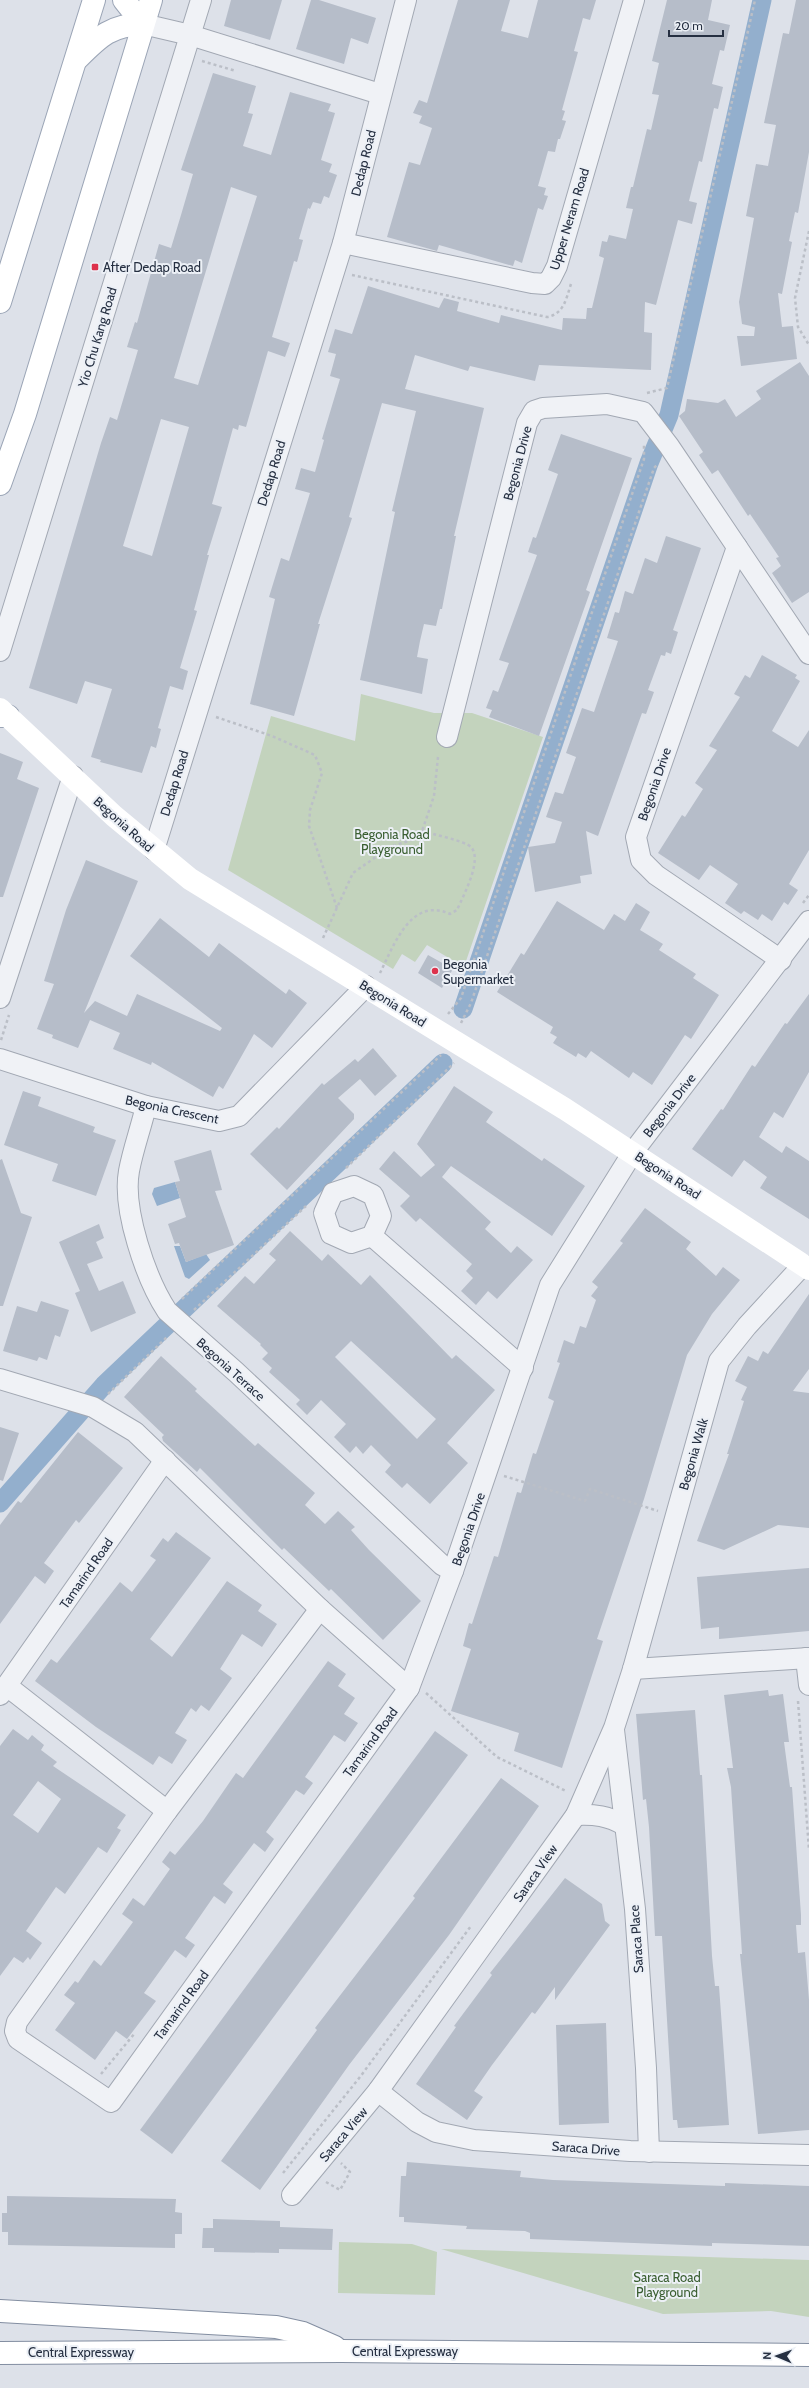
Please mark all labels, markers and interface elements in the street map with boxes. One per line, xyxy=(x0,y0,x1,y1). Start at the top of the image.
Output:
scale bar xyxy=(669,12,723,38)
text: 20 m xyxy=(675,18,703,33)
street label: Dedap Road xyxy=(347,128,379,198)
street label: Upper Neram Road xyxy=(546,166,592,272)
place label: After Dedap Road xyxy=(103,259,201,275)
marker: After Dedap Road xyxy=(90,262,100,272)
street label: Yio Chu Kang Road xyxy=(74,285,120,390)
street label: Begonia Drive xyxy=(499,424,535,502)
street label: Dedap Road xyxy=(253,438,289,508)
street label: Begonia Drive xyxy=(634,745,674,823)
street label: Dedap Road xyxy=(156,748,192,818)
street label: Begonia Road xyxy=(91,793,157,855)
park label: Begonia Road Playground xyxy=(354,826,430,857)
place label: Begonia Supermarket xyxy=(443,956,514,987)
marker: Begonia Supermarket xyxy=(430,966,440,976)
street label: Begonia Road xyxy=(357,976,429,1030)
street label: Begonia Drive xyxy=(639,1070,699,1140)
street label: Begonia Crescent xyxy=(124,1091,221,1127)
street label: Begonia Road xyxy=(632,1148,704,1202)
street label: Begonia Terrace xyxy=(193,1334,269,1404)
street label: Begonia Walk xyxy=(675,1416,711,1492)
street label: Begonia Drive xyxy=(448,1490,488,1568)
street label: Tamarind Road xyxy=(56,1535,116,1611)
street label: Tamarind Road xyxy=(339,1704,401,1780)
street label: Saraca View xyxy=(509,1841,561,1905)
street label: Saraca Place xyxy=(626,1904,646,1974)
street label: Tamarind Road xyxy=(150,1967,212,2043)
street label: Saraca View xyxy=(315,2103,371,2165)
street label: Saraca Drive xyxy=(551,2138,621,2158)
park label: Saraca Road Playground xyxy=(633,2269,701,2300)
north arrow xyxy=(757,2336,797,2376)
street label: Central Expressway xyxy=(352,2343,459,2359)
street label: Central Expressway xyxy=(28,2344,135,2360)
text: N xyxy=(760,2352,774,2360)

